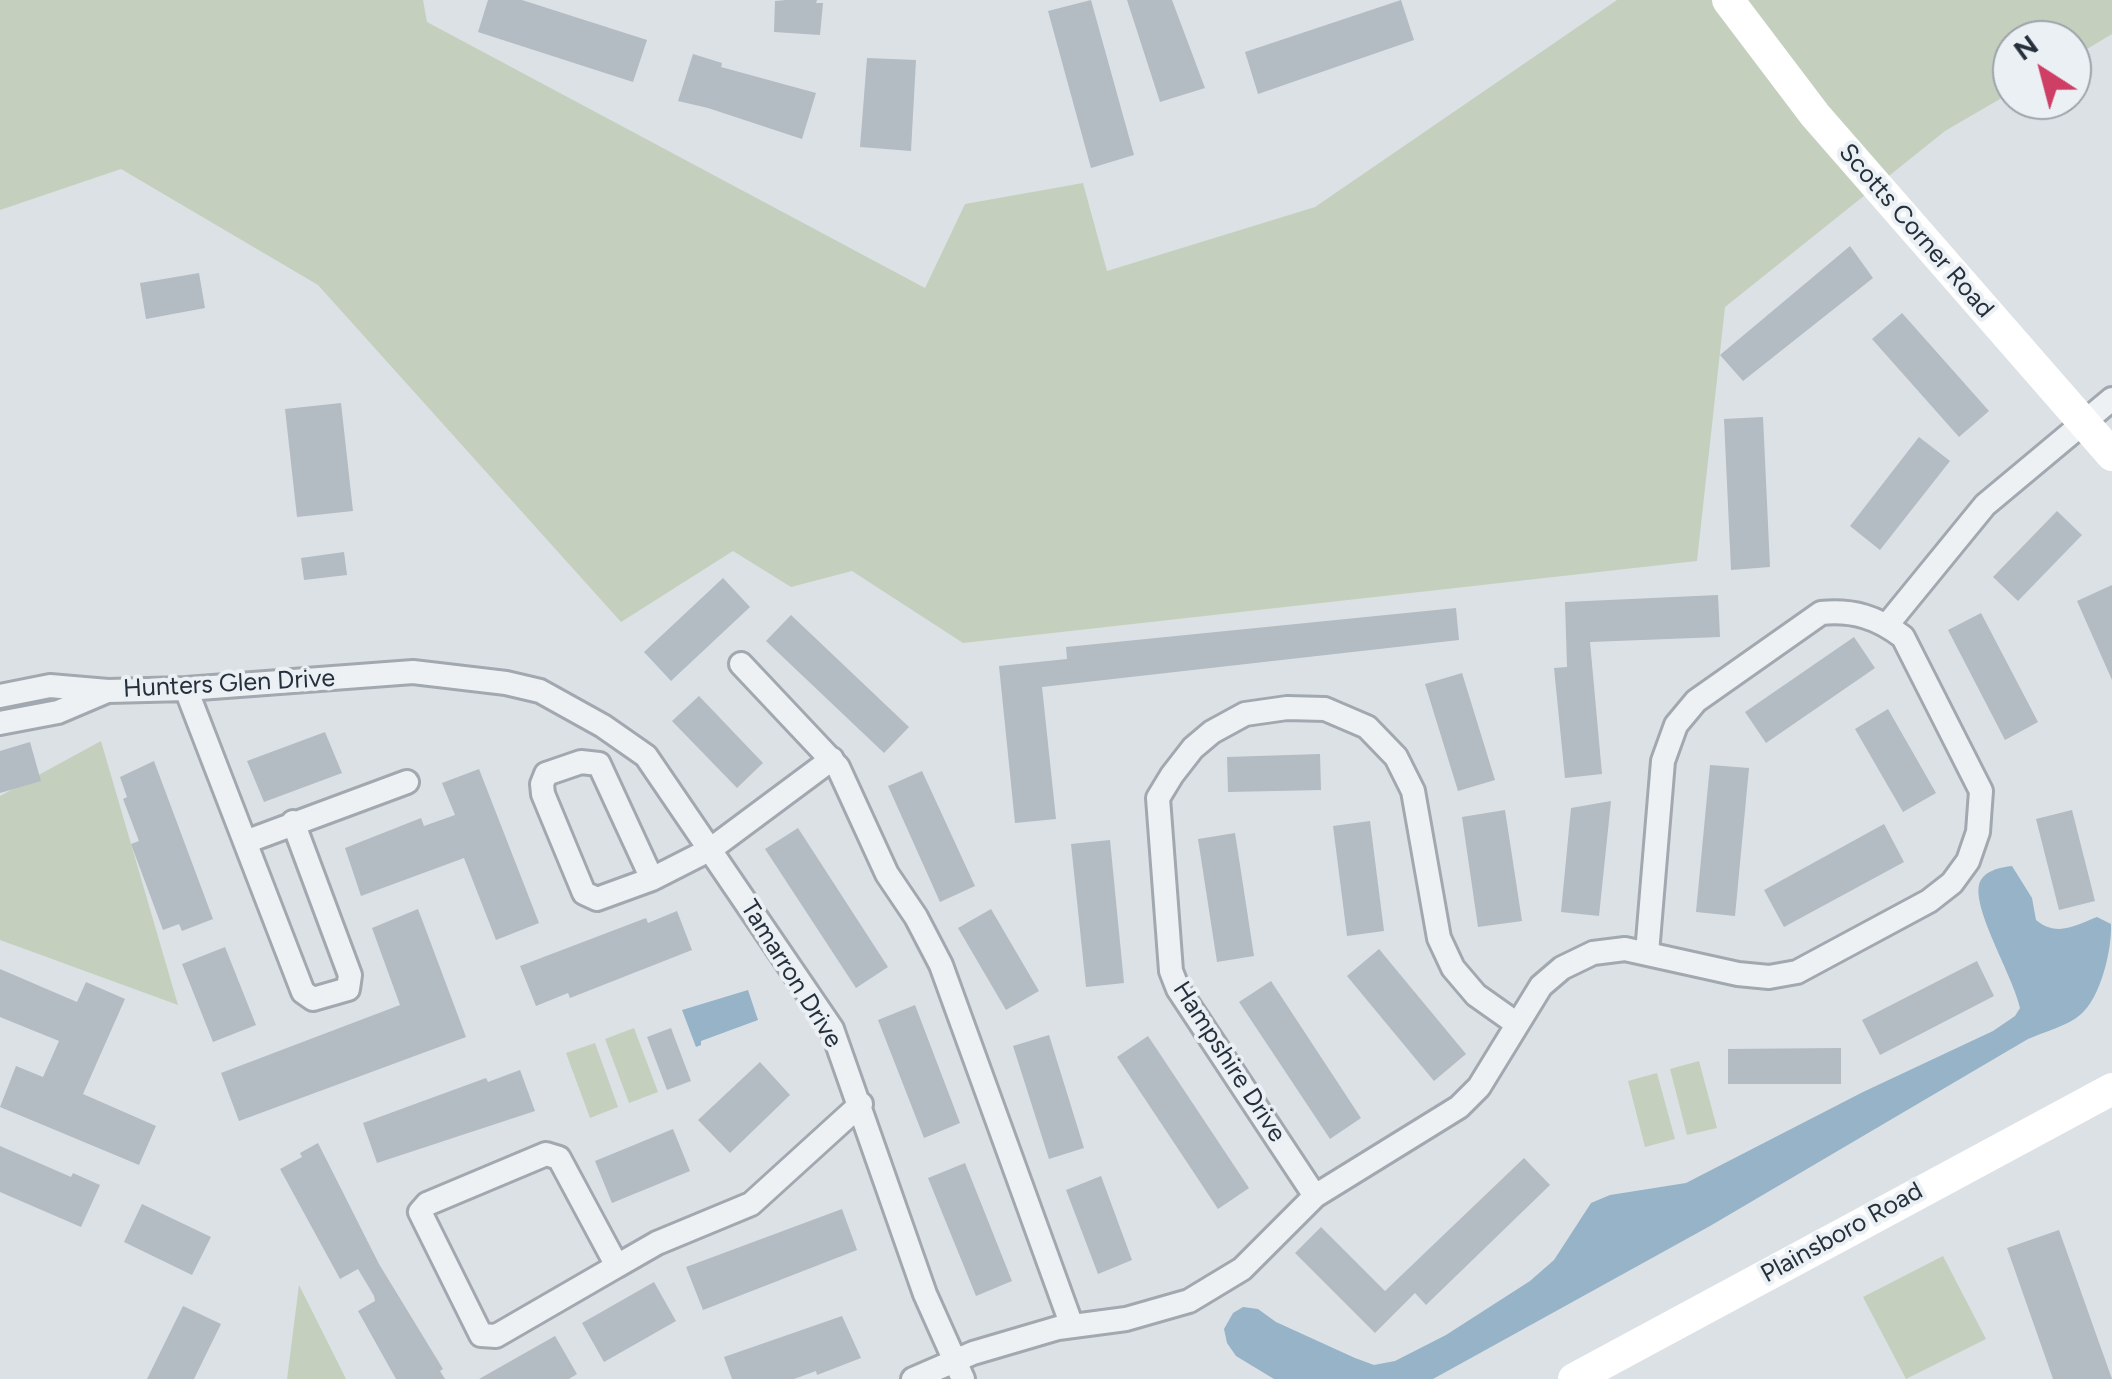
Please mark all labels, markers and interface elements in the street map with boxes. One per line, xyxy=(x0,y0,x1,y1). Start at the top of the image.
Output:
north arrow xyxy=(1992,20,2092,120)
text: N xyxy=(2007,27,2044,67)
street label: Scotts Corner Road xyxy=(1832,138,2000,324)
street label: Hunters Glen Drive xyxy=(122,663,336,705)
street label: Tamarron Drive xyxy=(734,895,848,1053)
street label: Hampshire Drive xyxy=(1166,976,1292,1148)
street label: Plainsboro Road xyxy=(1756,1176,1928,1290)

